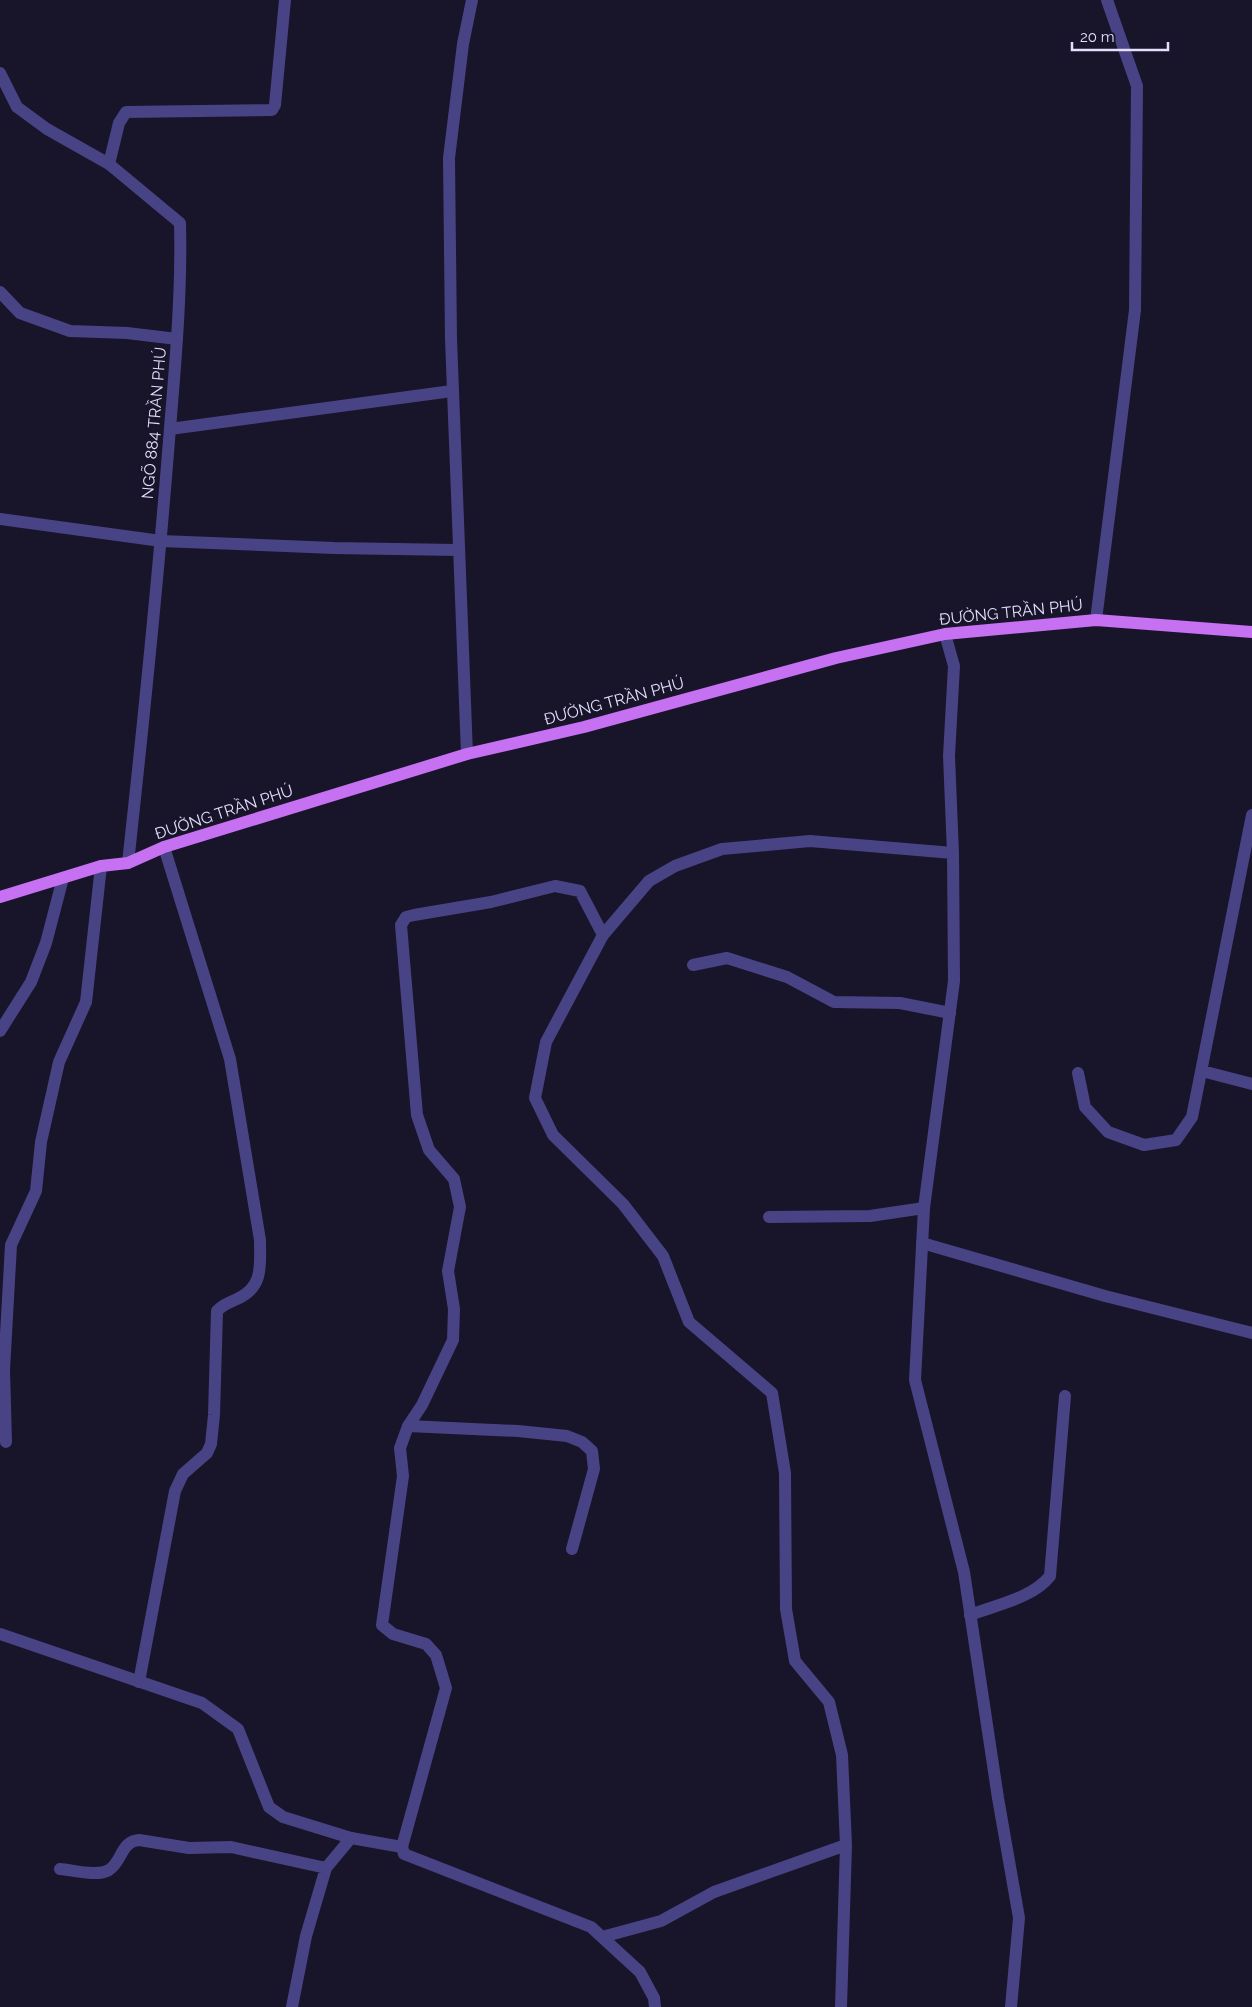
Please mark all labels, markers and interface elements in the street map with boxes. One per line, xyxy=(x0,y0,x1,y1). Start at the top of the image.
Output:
scale bar xyxy=(1072,20,1168,52)
text: 20 m xyxy=(1080,28,1115,46)
street label: NGÕ 884 TRẦN PHÚ xyxy=(136,346,170,500)
street label: ĐƯỜNG TRẦN PHÚ xyxy=(938,593,1084,629)
street label: ĐƯỜNG TRẦN PHÚ xyxy=(541,671,686,729)
street label: ĐƯỜNG TRẦN PHÚ xyxy=(152,779,296,843)

